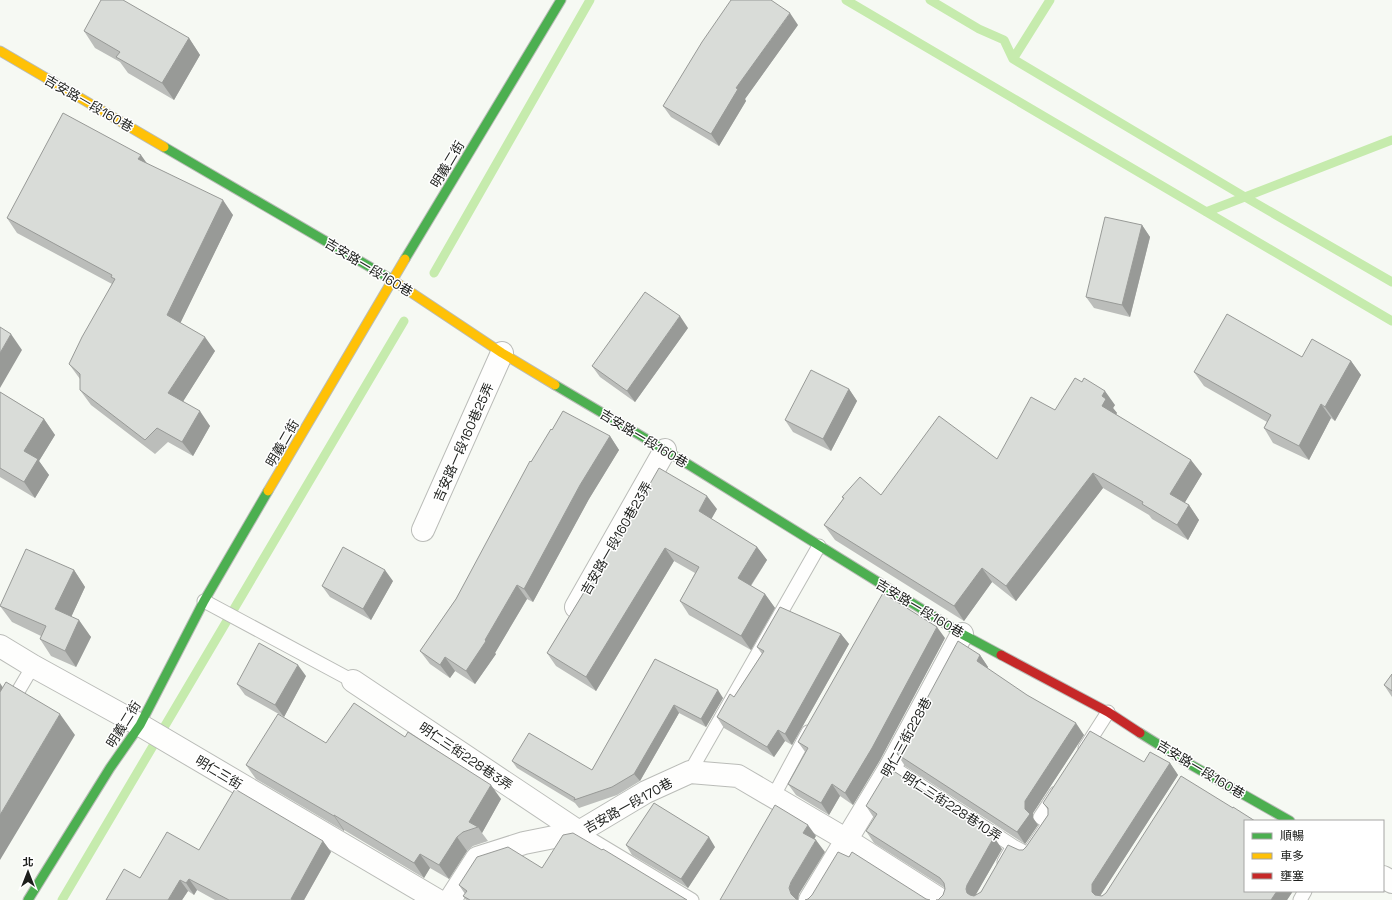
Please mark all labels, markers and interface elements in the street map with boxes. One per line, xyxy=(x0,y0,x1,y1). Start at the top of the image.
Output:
street label: 吉安路一段160巷 xyxy=(41,71,136,136)
street label: 明義二街 xyxy=(427,138,468,191)
street label: 吉安路一段160巷 xyxy=(322,234,416,300)
street label: 吉安路一段160巷25弄 xyxy=(430,380,497,504)
street label: 吉安路一段160巷 xyxy=(597,405,691,471)
street label: 明義二街 xyxy=(262,416,303,470)
street label: 吉安路一段160巷23弄 xyxy=(577,478,656,598)
street label: 吉安路一段160巷 xyxy=(873,575,967,641)
street label: 明仁三街228巷 xyxy=(877,694,935,780)
street label: 明義二街 xyxy=(102,698,144,751)
street label: 明仁三街228巷3弄 xyxy=(416,719,516,794)
street label: 吉安路一段160巷 xyxy=(1154,736,1248,802)
street label: 明仁三街 xyxy=(192,752,245,793)
street label: 明仁三街228巷10弄 xyxy=(899,768,1005,845)
street label: 吉安路一段170巷 xyxy=(581,774,676,837)
legend xyxy=(1244,820,1384,892)
text: 順暢 xyxy=(1280,828,1304,844)
text: 車多 xyxy=(1280,848,1304,864)
north arrow xyxy=(8,852,48,892)
text: 北 xyxy=(23,855,34,869)
text: 壅塞 xyxy=(1280,868,1304,884)

